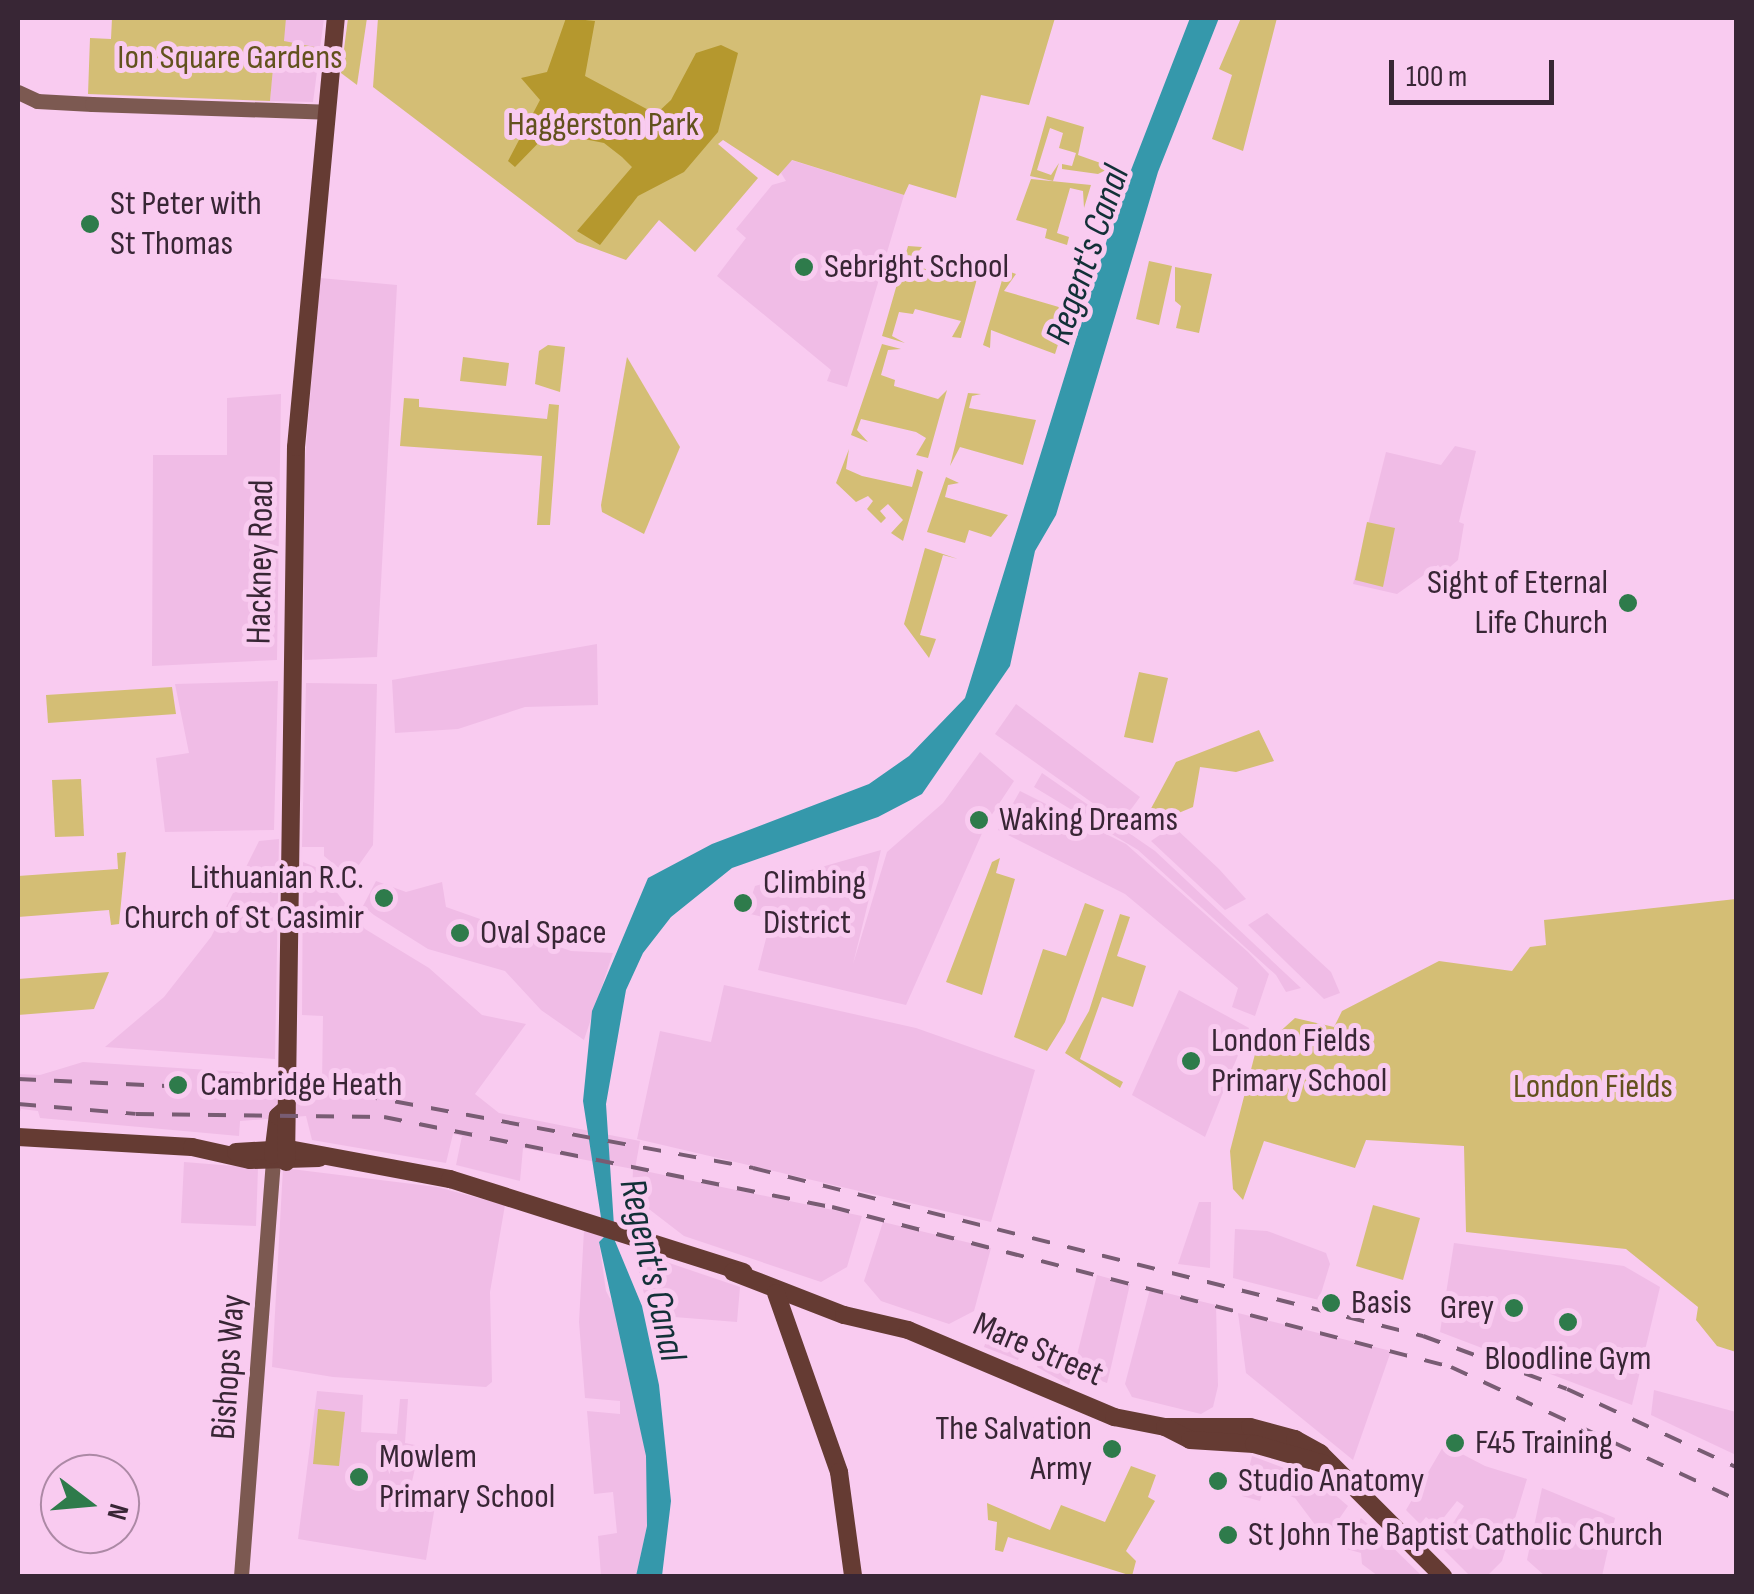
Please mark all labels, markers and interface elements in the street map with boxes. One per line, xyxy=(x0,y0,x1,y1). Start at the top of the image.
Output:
park label: Ion Square Gardens xyxy=(117,37,343,79)
scale bar xyxy=(1394,40,1559,102)
text: 100 m xyxy=(1406,59,1467,95)
park label: Haggerston Park xyxy=(507,104,699,146)
water label: Regent's Canal xyxy=(1036,160,1140,350)
place label: St Peter with St Thomas xyxy=(110,183,262,265)
marker: St Peter with St Thomas xyxy=(79,213,101,235)
place label: Sebright School xyxy=(824,246,1009,288)
marker: Sebright School xyxy=(793,256,815,278)
street label: Hackney Road xyxy=(239,479,283,645)
place label: Sight of Eternal Life Church xyxy=(1427,562,1608,644)
marker: Sight of Eternal Life Church xyxy=(1617,592,1639,614)
place label: Waking Dreams xyxy=(999,799,1178,841)
marker: Waking Dreams xyxy=(968,809,990,831)
place label: Lithuanian R.C. Church of St Casimir xyxy=(124,857,364,939)
place label: Climbing District xyxy=(763,862,866,944)
marker: Lithuanian R.C. Church of St Casimir xyxy=(373,887,395,909)
marker: Climbing District xyxy=(732,892,754,914)
place label: Oval Space xyxy=(480,912,607,954)
marker: Oval Space xyxy=(449,922,471,944)
place label: London Fields Primary School xyxy=(1211,1020,1387,1102)
marker: London Fields Primary School xyxy=(1180,1050,1202,1072)
place label: Cambridge Heath xyxy=(200,1064,402,1106)
park label: London Fields xyxy=(1513,1066,1673,1108)
marker: Cambridge Heath xyxy=(165,1072,191,1098)
water label: Regent's Canal xyxy=(609,1174,695,1366)
place label: Basis xyxy=(1351,1282,1412,1324)
place label: Grey xyxy=(1440,1287,1494,1329)
marker: Basis xyxy=(1320,1292,1342,1314)
street label: Bishops Way xyxy=(203,1293,255,1441)
marker: Grey xyxy=(1503,1297,1525,1319)
street label: Mare Street xyxy=(967,1304,1109,1396)
marker: Bloodline Gym xyxy=(1557,1311,1579,1333)
place label: Bloodline Gym xyxy=(1484,1338,1652,1380)
place label: The Salvation Army xyxy=(935,1408,1092,1490)
place label: F45 Training xyxy=(1475,1422,1613,1464)
marker: F45 Training xyxy=(1444,1432,1466,1454)
place label: Mowlem Primary School xyxy=(379,1436,555,1518)
marker: The Salvation Army xyxy=(1101,1438,1123,1460)
north arrow xyxy=(40,1454,140,1554)
place label: Studio Anatomy xyxy=(1238,1460,1424,1502)
marker: Mowlem Primary School xyxy=(348,1466,370,1488)
marker: Studio Anatomy xyxy=(1207,1470,1229,1492)
text: N xyxy=(99,1500,135,1524)
place label: St John The Baptist Catholic Church xyxy=(1248,1514,1663,1556)
marker: St John The Baptist Catholic Church xyxy=(1217,1524,1239,1546)

